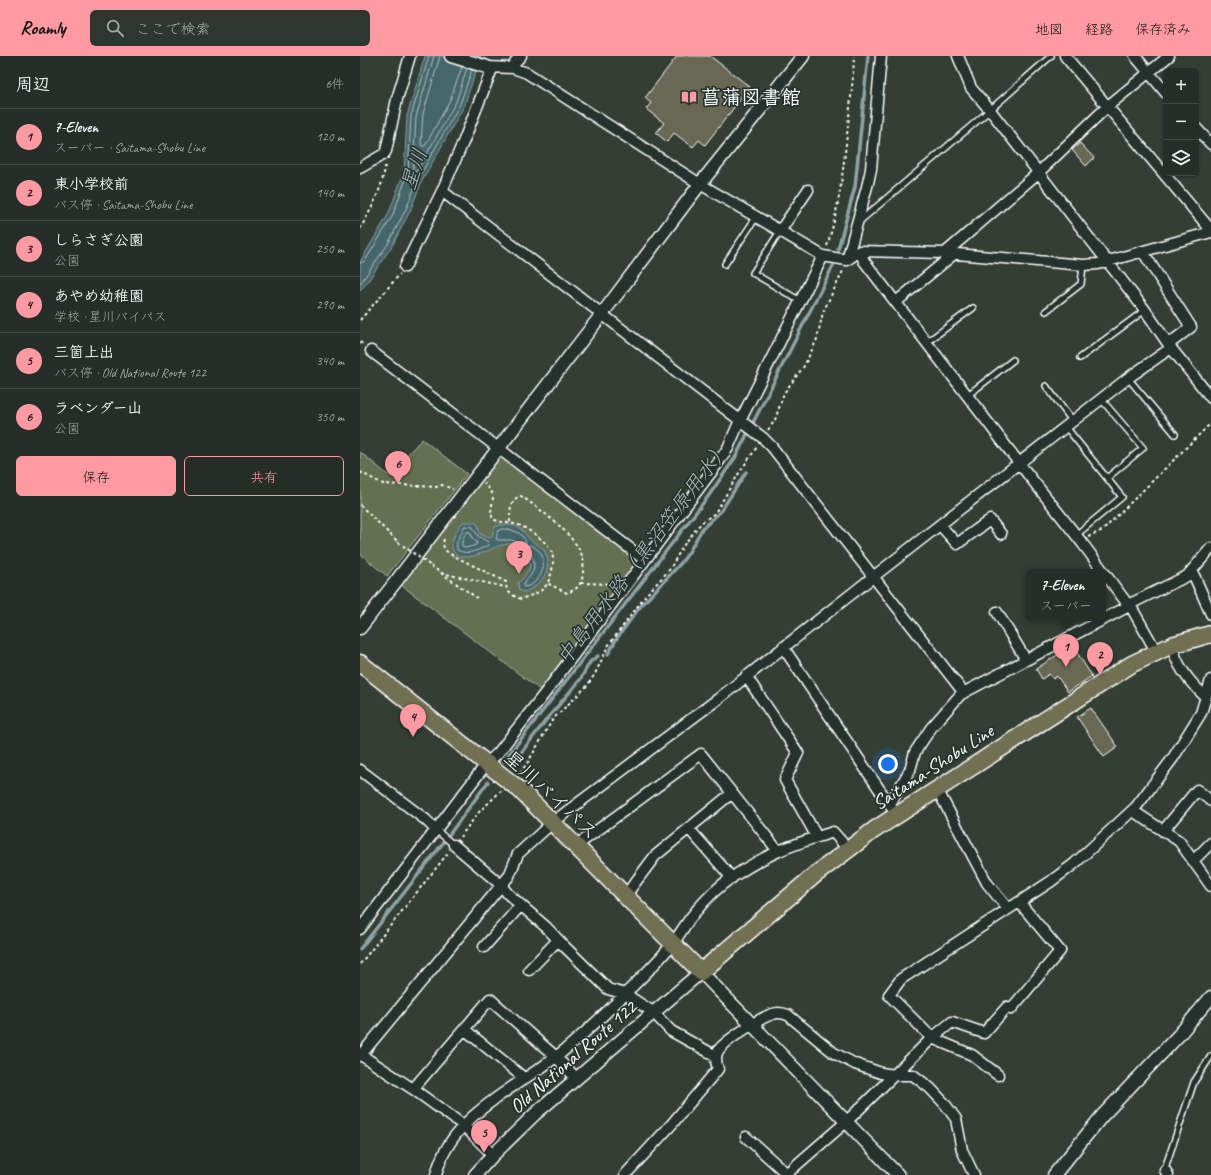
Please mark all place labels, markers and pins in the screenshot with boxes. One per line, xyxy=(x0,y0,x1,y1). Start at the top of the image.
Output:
place label: 菖蒲図書館 xyxy=(701,85,801,110)
library icon: 菖蒲図書館 xyxy=(680,88,698,106)
pin: 6 xyxy=(385,451,411,484)
pin: 3 xyxy=(506,541,532,574)
pin: 1 xyxy=(1053,634,1079,667)
pin: 2 xyxy=(1087,642,1113,675)
pin: 4 xyxy=(400,704,426,737)
pin: 5 xyxy=(471,1120,497,1153)

